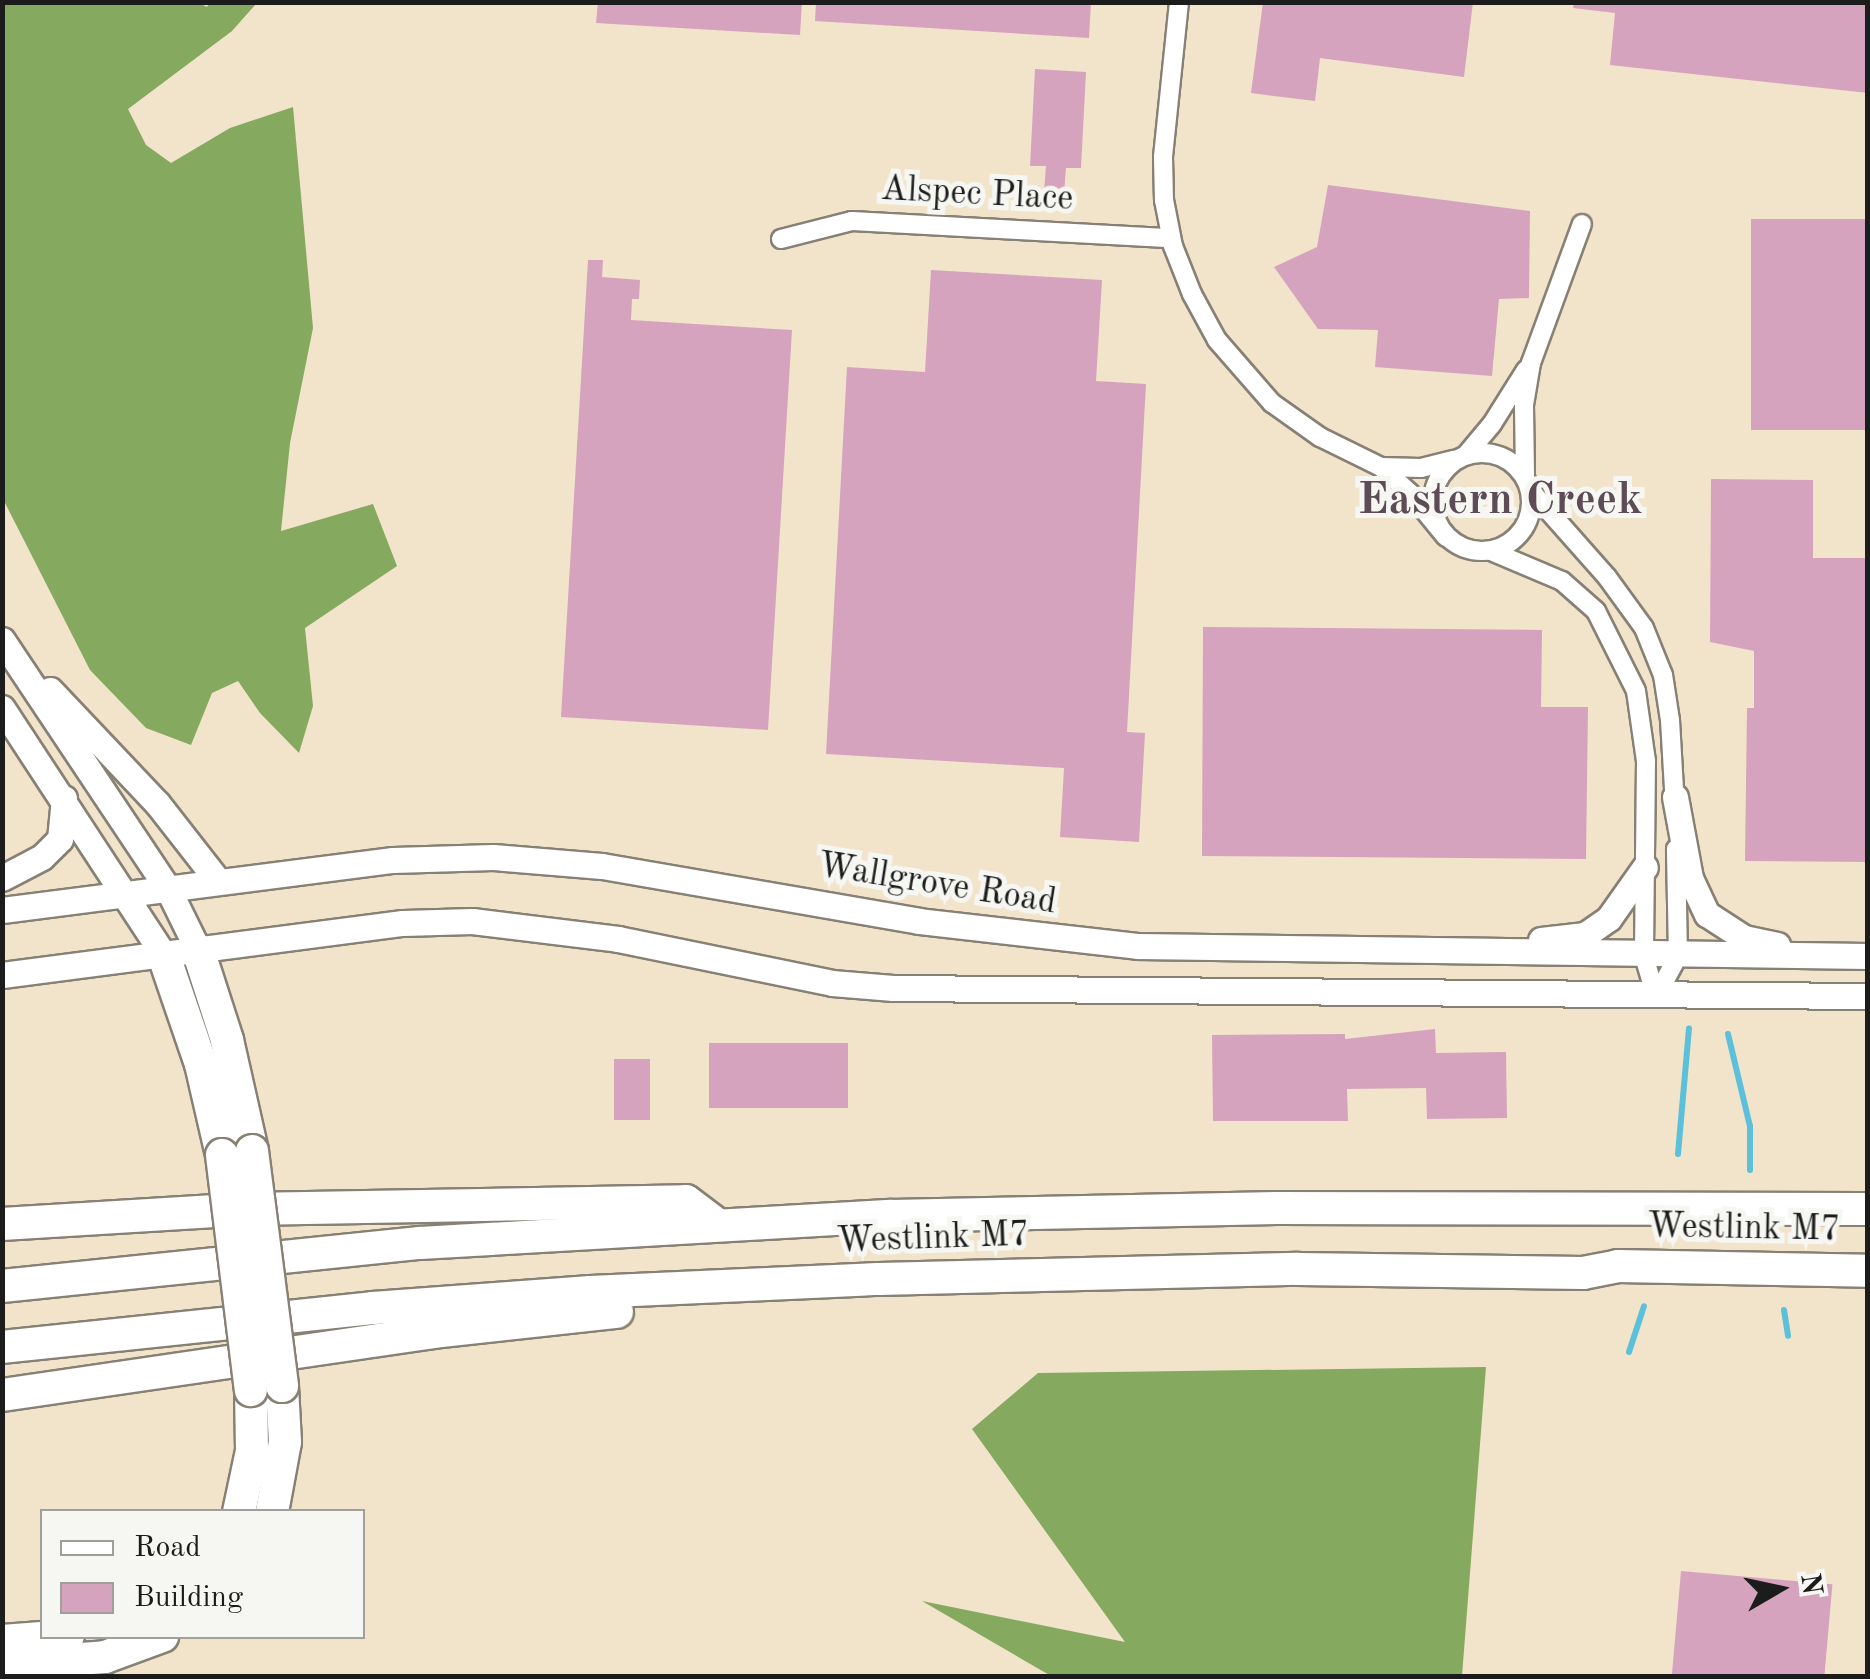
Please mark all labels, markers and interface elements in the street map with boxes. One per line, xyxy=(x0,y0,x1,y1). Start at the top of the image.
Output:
street label: Alspec Place xyxy=(880,169,1074,221)
district label: Eastern Creek xyxy=(1358,475,1642,529)
street label: Wallgrove Road xyxy=(815,845,1059,925)
street label: Westlink M7 xyxy=(1647,1206,1841,1252)
street label: Westlink M7 xyxy=(836,1215,1030,1263)
legend xyxy=(40,1509,365,1639)
text: Road xyxy=(134,1533,201,1563)
north arrow xyxy=(1730,1539,1830,1639)
text: N xyxy=(1794,1572,1825,1597)
text: Building xyxy=(134,1583,243,1613)

